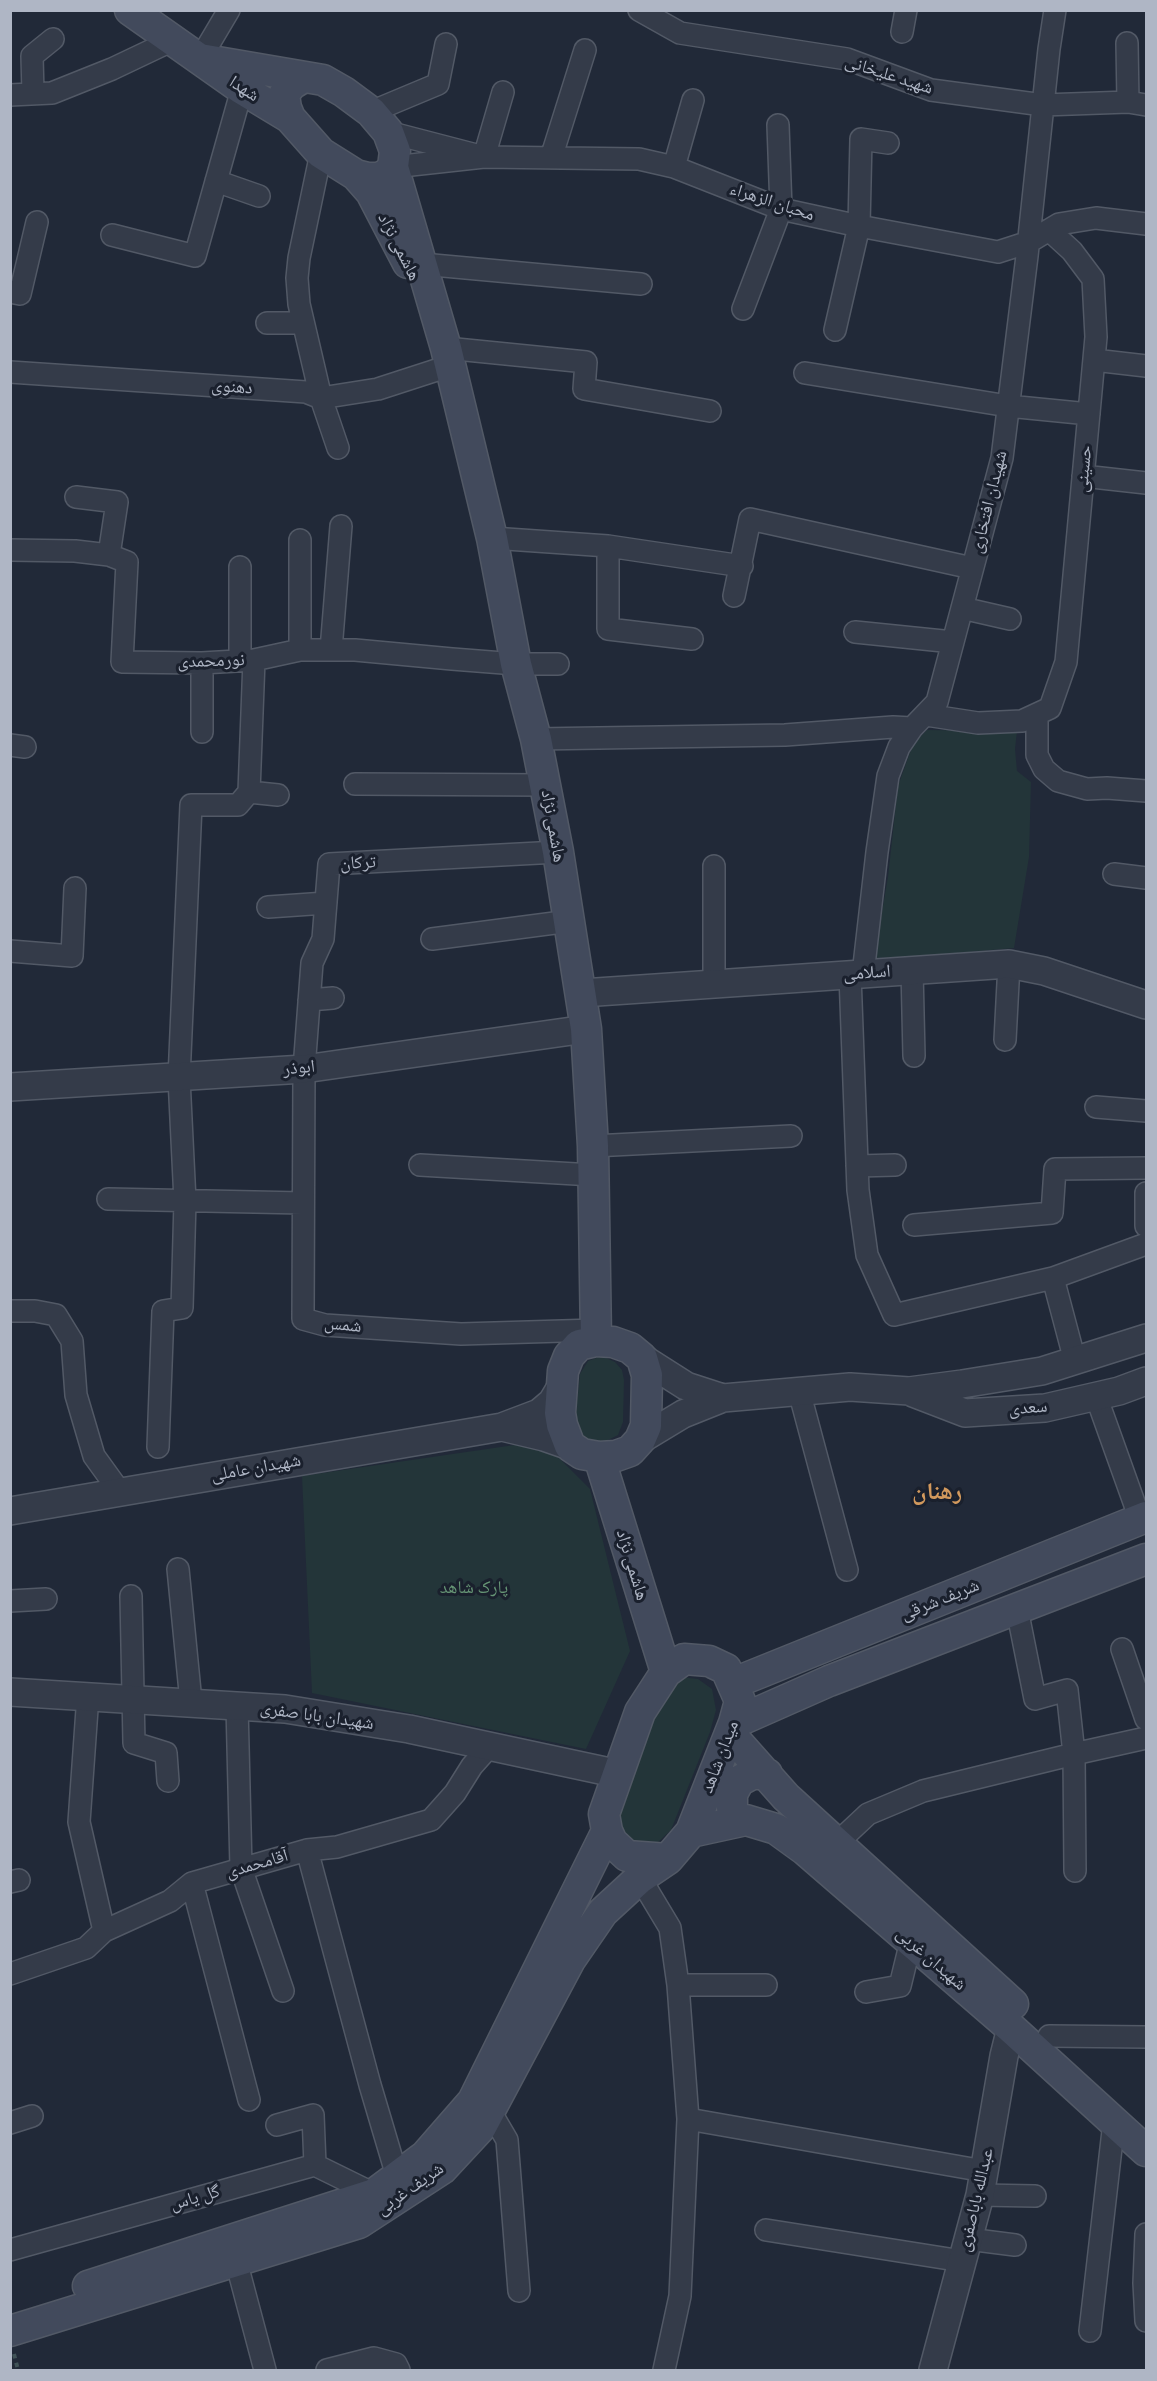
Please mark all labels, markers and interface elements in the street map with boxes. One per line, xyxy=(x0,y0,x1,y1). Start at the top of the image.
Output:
street label: شهید علیخانی xyxy=(842,51,936,99)
street label: شهدا xyxy=(225,71,263,107)
street label: محبان الزهراء xyxy=(727,178,817,226)
street label: هاشمی نژاد xyxy=(373,210,425,284)
street label: دهنوی xyxy=(211,375,253,399)
street label: حسینی xyxy=(1071,444,1097,494)
street label: شهیدان افتخاری xyxy=(966,448,1012,556)
street label: نورمحمدی xyxy=(177,649,245,673)
street label: هاشمی نژاد xyxy=(536,788,570,864)
street label: ترکان xyxy=(339,851,377,875)
street label: اسلامی xyxy=(842,961,892,985)
street label: ابوذر xyxy=(282,1056,316,1080)
street label: شمس xyxy=(323,1312,363,1338)
street label: سعدی xyxy=(1008,1396,1048,1420)
street label: شهیدان عاملی xyxy=(209,1449,303,1487)
district label: رهنان xyxy=(912,1478,962,1506)
street label: هاشمی نژاد xyxy=(611,1527,653,1603)
street label: شریف شرقی xyxy=(898,1574,982,1626)
park label: پارک شاهد xyxy=(440,1577,508,1599)
street label: شهیدان بابا صفری xyxy=(259,1697,375,1735)
street label: میدان شاهد xyxy=(696,1718,744,1796)
street label: آقامحمدی xyxy=(223,1845,291,1883)
street label: شهیدان غربی xyxy=(891,1923,971,1995)
street label: عبدالله باباصفری xyxy=(954,2146,998,2254)
street label: شریف غربی xyxy=(372,2158,448,2220)
street label: گل یاس xyxy=(168,2181,222,2215)

